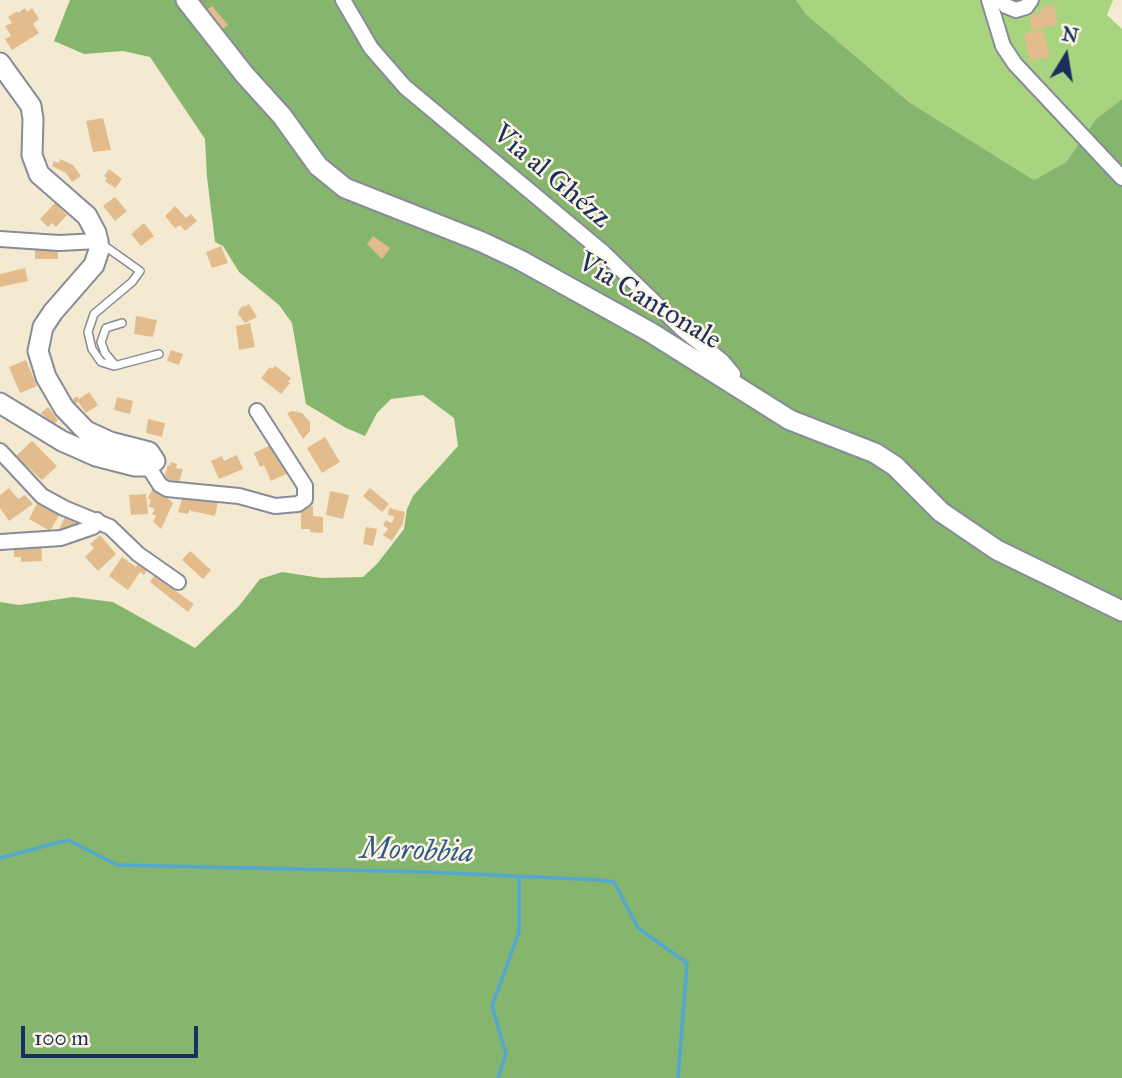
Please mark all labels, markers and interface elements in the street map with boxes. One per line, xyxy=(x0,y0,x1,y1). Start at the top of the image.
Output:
north arrow xyxy=(1031,21,1101,91)
text: N xyxy=(1060,22,1080,48)
street label: Via al Ghézz xyxy=(485,118,617,236)
street label: Via Cantonale xyxy=(571,246,727,358)
water label: Morobbia xyxy=(360,832,474,872)
scale bar xyxy=(24,1012,201,1056)
text: 100 m xyxy=(34,1025,89,1051)

